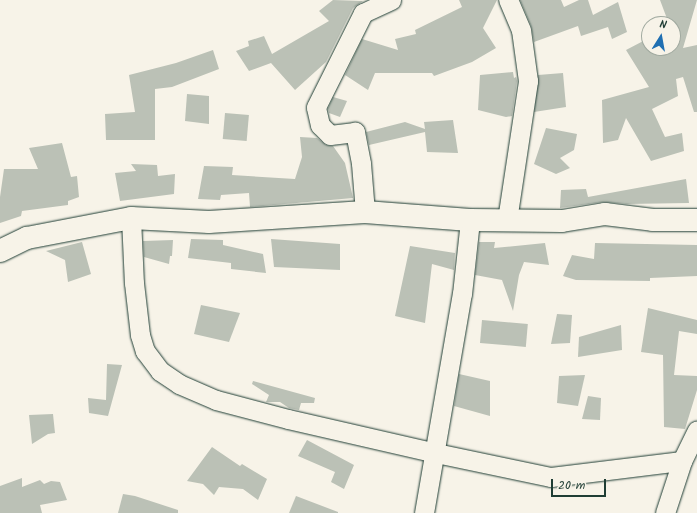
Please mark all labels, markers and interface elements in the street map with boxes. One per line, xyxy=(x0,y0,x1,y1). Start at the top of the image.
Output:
north arrow xyxy=(641,16,681,56)
text: N xyxy=(658,16,668,35)
scale bar xyxy=(553,471,608,497)
text: 20 m xyxy=(558,476,585,495)

